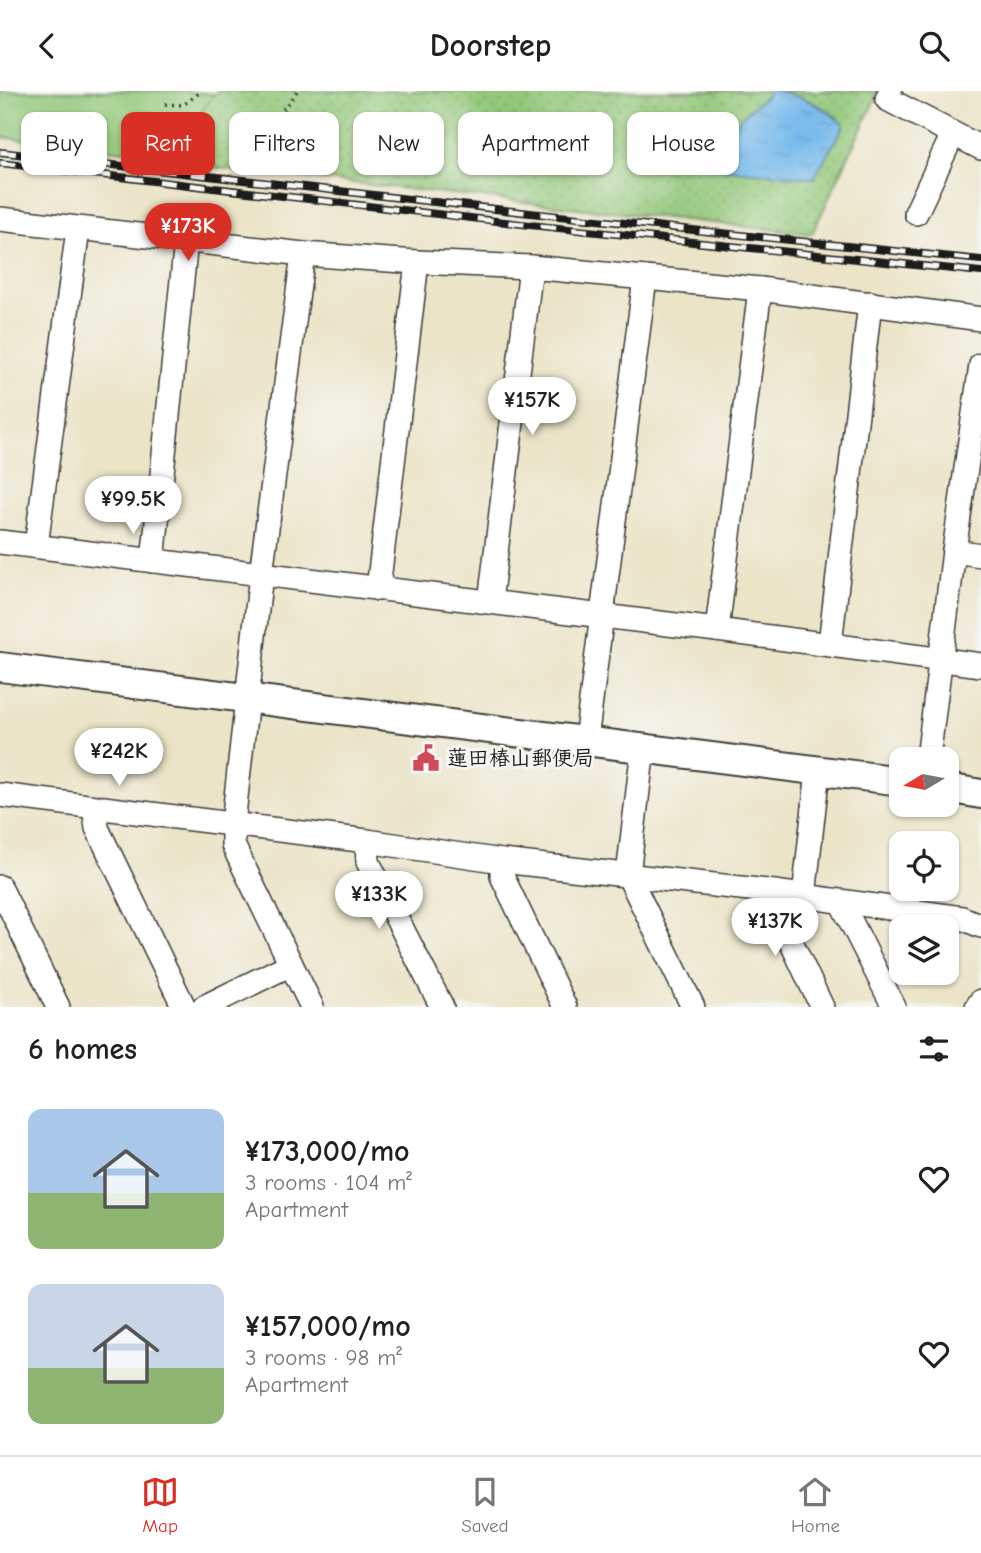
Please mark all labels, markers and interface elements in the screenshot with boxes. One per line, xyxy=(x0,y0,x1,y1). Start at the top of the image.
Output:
icon: back xyxy=(28,27,66,65)
text: Doorstep xyxy=(430,27,551,64)
icon: search xyxy=(915,27,953,65)
chip: Buy xyxy=(21,112,107,175)
chip: Rent xyxy=(121,112,215,175)
chip: Filters xyxy=(229,112,339,175)
chip: New xyxy=(353,112,444,175)
chip: Apartment xyxy=(458,112,613,175)
chip: House xyxy=(627,112,739,175)
pin: ¥173K xyxy=(139,204,237,263)
text: ¥173K xyxy=(161,212,216,239)
pin: ¥157K xyxy=(483,377,581,437)
text: ¥157K xyxy=(504,386,560,413)
pin: ¥99.5K xyxy=(76,477,190,536)
text: ¥99.5K xyxy=(101,485,165,512)
pin: ¥242K xyxy=(70,729,168,788)
text: ¥242K xyxy=(90,737,148,764)
public building icon: 蓮田椿山郵便局 xyxy=(411,743,441,773)
place label: 蓮田椿山郵便局 xyxy=(447,746,594,770)
north arrow xyxy=(889,747,959,817)
map controls xyxy=(889,747,959,985)
button: locate xyxy=(889,831,959,901)
pin: ¥133K xyxy=(330,871,428,931)
text: ¥133K xyxy=(351,880,407,907)
pin: ¥137K xyxy=(726,899,824,958)
text: ¥137K xyxy=(748,907,803,934)
button: layers xyxy=(889,915,959,985)
icon: filters xyxy=(915,1030,953,1068)
text: 6 homes xyxy=(28,1032,137,1067)
text: ¥173,000/mo xyxy=(245,1134,410,1169)
icon: home xyxy=(84,1137,168,1221)
icon: heart xyxy=(915,1160,953,1198)
text: 3 rooms · 104 m² xyxy=(245,1169,412,1196)
text: Apartment xyxy=(245,1196,348,1223)
text: ¥157,000/mo xyxy=(245,1309,411,1344)
icon: home xyxy=(84,1312,168,1396)
icon: heart xyxy=(915,1335,953,1373)
text: 3 rooms · 98 m² xyxy=(245,1344,402,1371)
text: Apartment xyxy=(245,1371,348,1398)
tab: Map xyxy=(141,1473,179,1537)
tab: Saved xyxy=(461,1473,509,1537)
tab: Home xyxy=(791,1473,840,1537)

